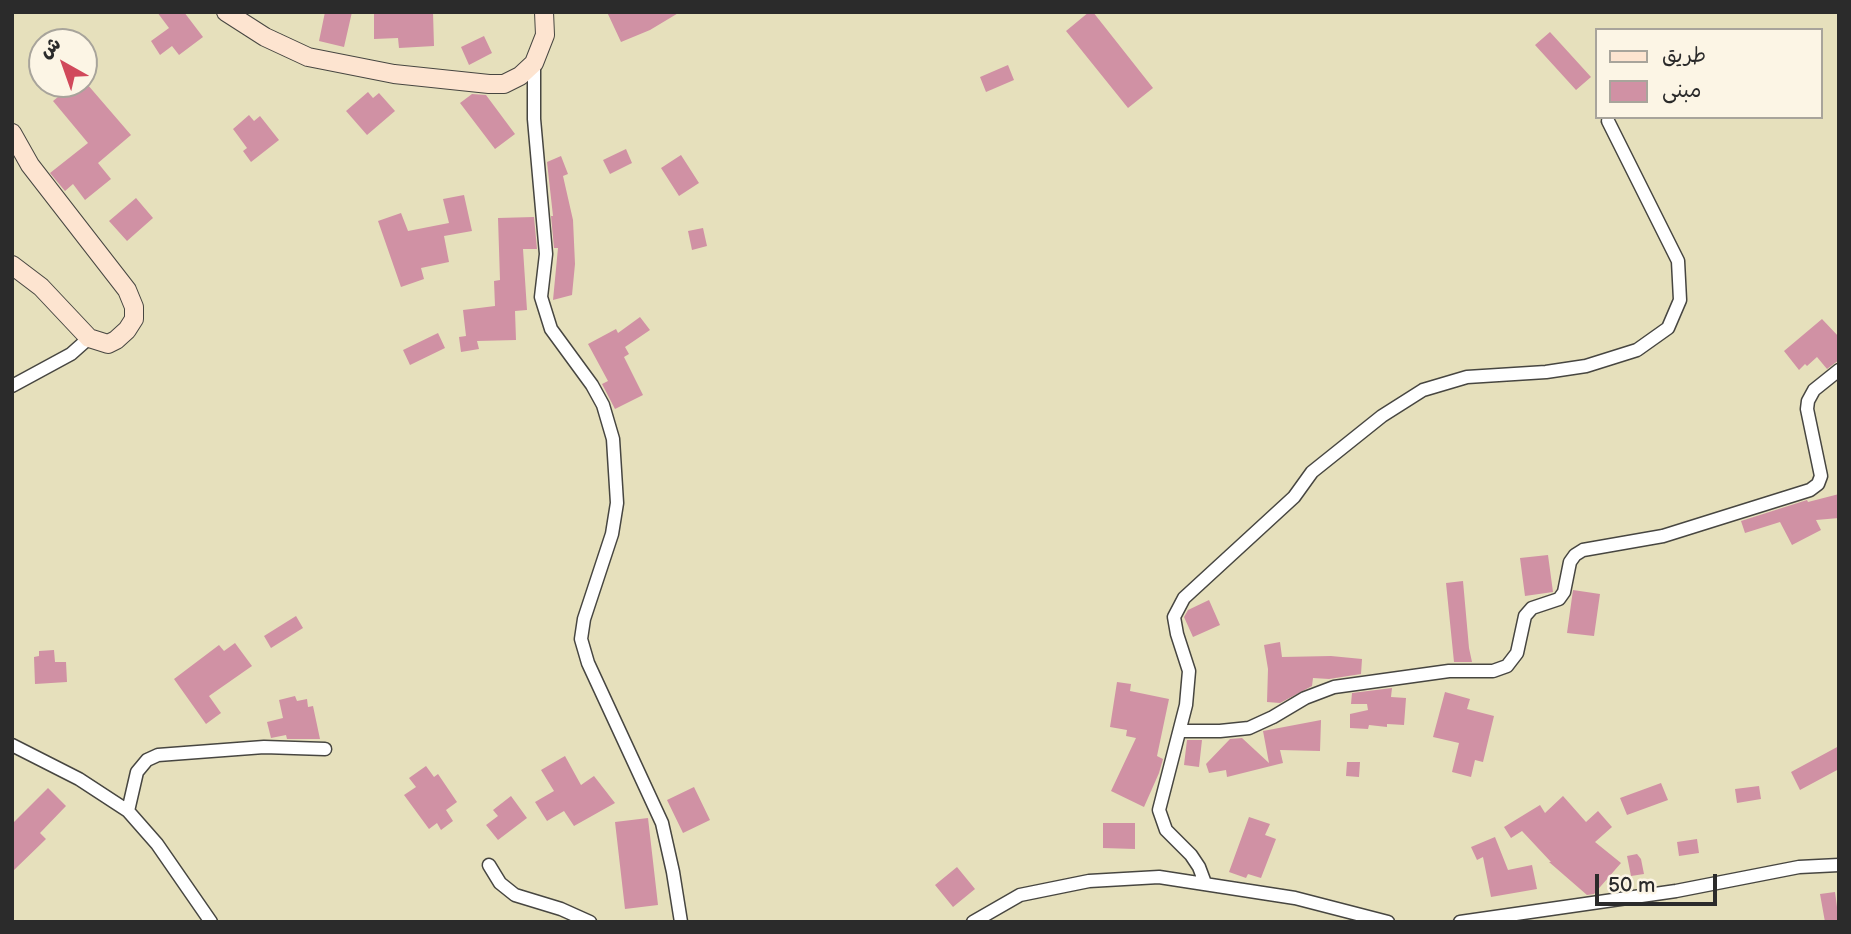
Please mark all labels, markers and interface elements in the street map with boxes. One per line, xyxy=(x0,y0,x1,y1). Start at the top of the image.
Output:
north arrow xyxy=(28,28,98,98)
legend xyxy=(1596,28,1823,119)
text: ش xyxy=(35,33,66,64)
text: طريق xyxy=(1662,43,1706,68)
text: مبنى xyxy=(1662,78,1701,103)
scale bar xyxy=(1599,860,1722,904)
text: 50 m xyxy=(1608,873,1655,898)

